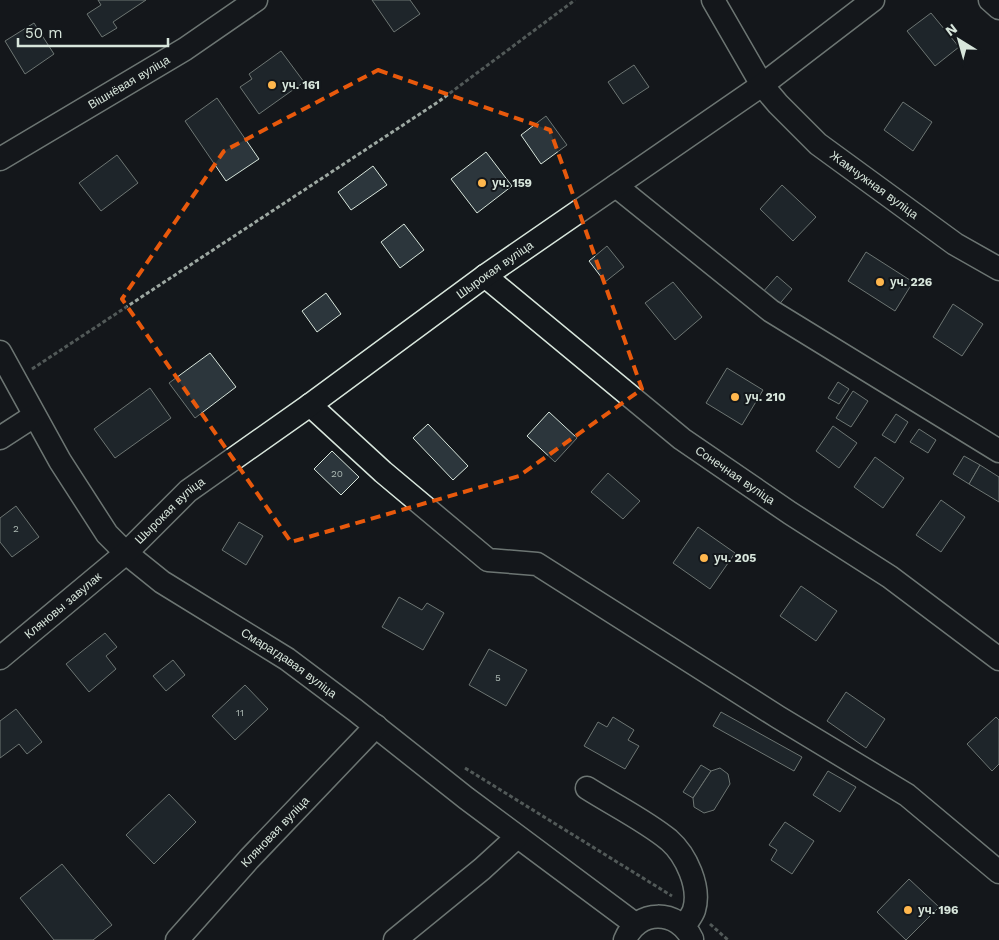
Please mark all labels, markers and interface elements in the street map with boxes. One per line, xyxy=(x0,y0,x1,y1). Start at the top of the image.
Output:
scale bar xyxy=(18,15,168,47)
north arrow xyxy=(934,15,984,65)
text: N xyxy=(942,20,960,39)
text: 50 m xyxy=(25,24,62,42)
street label: Вішнёвая вуліца xyxy=(86,53,172,112)
place label: уч. 161 xyxy=(282,78,320,92)
marker: уч. 161 xyxy=(266,79,278,91)
street label: Жамчужная вуліца xyxy=(827,148,921,222)
place label: уч. 159 xyxy=(492,176,532,190)
marker: уч. 159 xyxy=(476,177,488,189)
street label: Шырокая вуліца xyxy=(454,238,536,302)
place label: уч. 226 xyxy=(890,275,932,289)
marker: уч. 226 xyxy=(874,276,886,288)
place label: уч. 210 xyxy=(745,390,786,404)
marker: уч. 210 xyxy=(729,391,741,403)
street label: Сонечная вуліца xyxy=(692,443,778,508)
house number: 20 xyxy=(331,468,343,479)
street label: Шырокая вуліца xyxy=(132,474,208,547)
house number: 2 xyxy=(13,523,19,534)
place label: уч. 205 xyxy=(714,551,756,565)
marker: уч. 205 xyxy=(698,552,710,564)
street label: Кляновы завулак xyxy=(22,569,105,642)
street label: Смарагдавая вуліца xyxy=(238,625,340,701)
house number: 5 xyxy=(495,672,501,683)
house number: 11 xyxy=(236,707,244,718)
street label: Кляновая вуліца xyxy=(238,793,312,870)
place label: уч. 196 xyxy=(918,903,958,917)
marker: уч. 196 xyxy=(902,904,914,916)

